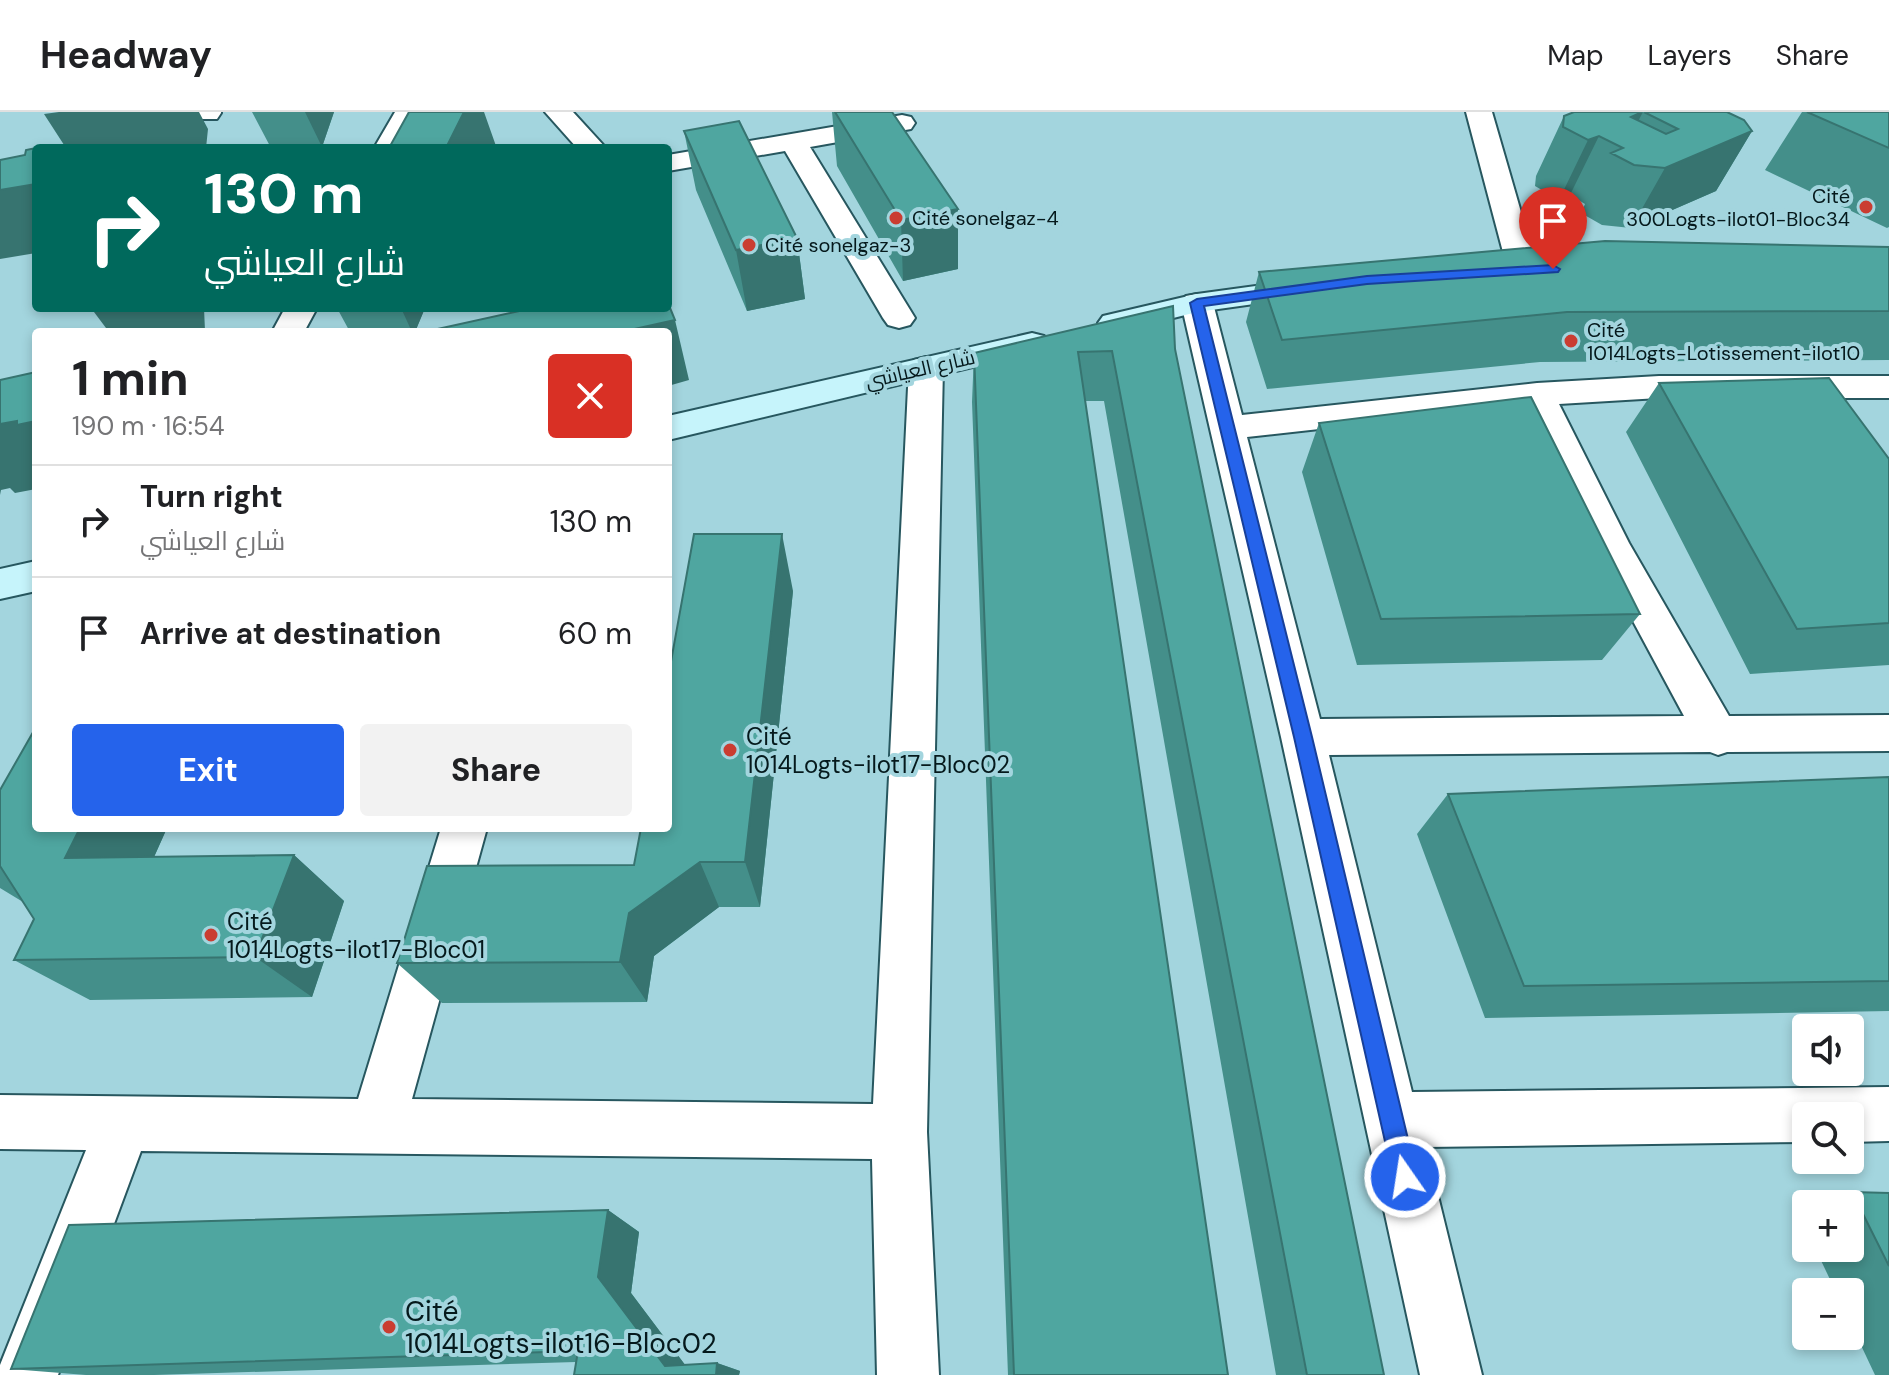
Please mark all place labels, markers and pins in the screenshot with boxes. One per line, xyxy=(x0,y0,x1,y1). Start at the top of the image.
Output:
place label: Cité 300Logts-ilot01-Bloc34 xyxy=(1626,183,1850,232)
pin xyxy=(1519,187,1587,269)
marker: Cité 300Logts-ilot01-Bloc34 xyxy=(1857,198,1875,216)
place label: Cité sonelgaz-4 xyxy=(912,205,1059,231)
marker: Cité sonelgaz-4 xyxy=(887,209,905,227)
place label: Cité sonelgaz-3 xyxy=(765,232,911,258)
marker: Cité sonelgaz-3 xyxy=(740,236,758,254)
place label: Cité 1014Logts-Lotissement-ilot10 xyxy=(1587,317,1860,366)
marker: Cité 1014Logts-Lotissement-ilot10 xyxy=(1562,332,1580,350)
place label: Cité 1014Logts-ilot17-Bloc02 xyxy=(746,721,1010,780)
marker: Cité 1014Logts-ilot17-Bloc02 xyxy=(721,741,739,759)
place label: Cité 1014Logts-ilot17-Bloc01 xyxy=(227,906,485,965)
marker: Cité 1014Logts-ilot17-Bloc01 xyxy=(202,926,220,944)
place label: Cité 1014Logts-ilot16-Bloc02 xyxy=(405,1293,717,1362)
marker: Cité 1014Logts-ilot16-Bloc02 xyxy=(380,1318,398,1336)

